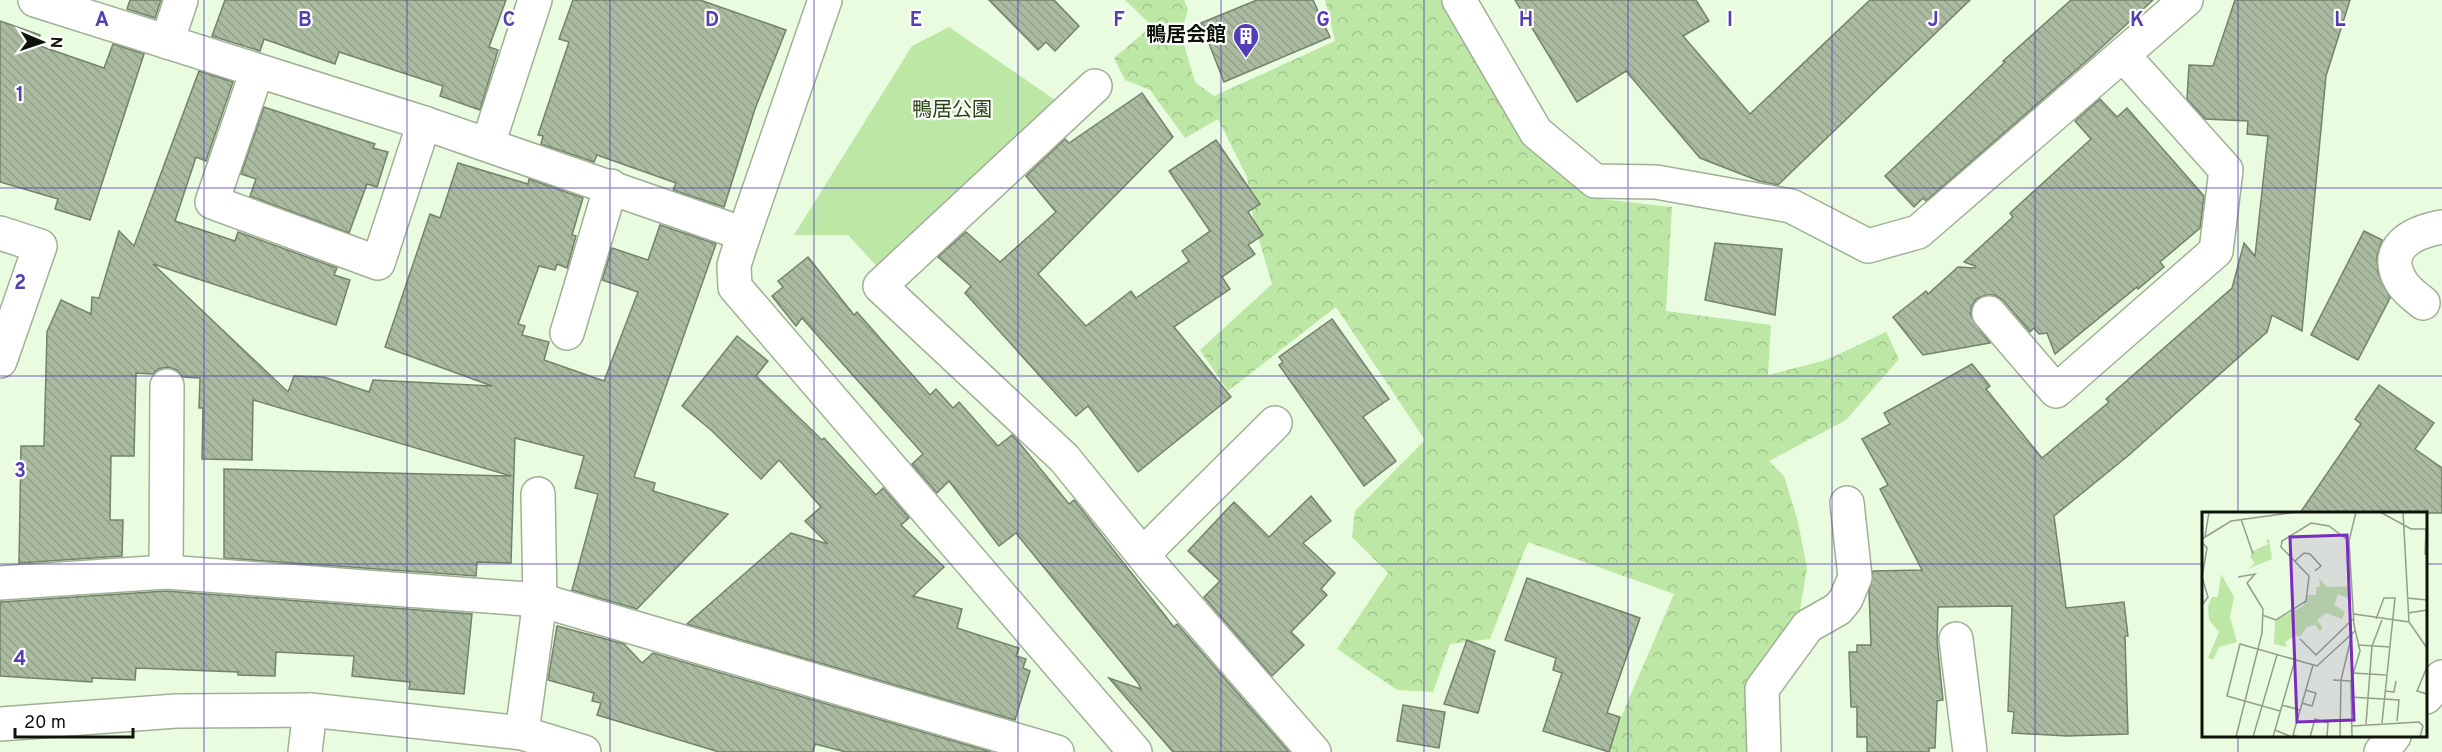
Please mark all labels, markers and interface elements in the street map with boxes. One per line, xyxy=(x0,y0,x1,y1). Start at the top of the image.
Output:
text: A xyxy=(95,8,109,34)
text: B xyxy=(298,8,312,34)
text: C xyxy=(503,8,515,34)
text: D xyxy=(705,8,719,34)
text: E xyxy=(910,8,922,34)
text: F xyxy=(1113,8,1125,34)
text: G xyxy=(1316,8,1330,34)
text: H xyxy=(1519,8,1533,34)
text: I xyxy=(1727,8,1733,34)
text: J xyxy=(1927,8,1939,34)
text: K xyxy=(2130,8,2144,34)
text: L xyxy=(2334,8,2346,34)
north arrow xyxy=(12,12,72,72)
building icon: 鴨居会館 xyxy=(1231,21,1261,59)
place label: 鴨居会館 xyxy=(1146,23,1226,49)
text: N xyxy=(45,36,65,49)
text: 1 xyxy=(16,83,24,109)
park label: 鴨居公園 xyxy=(912,98,992,124)
text: 2 xyxy=(14,271,26,297)
text: 3 xyxy=(14,459,26,485)
inset map xyxy=(2202,512,2427,737)
text: 4 xyxy=(14,647,26,673)
scale bar xyxy=(15,701,134,739)
text: 20 m xyxy=(24,712,66,735)

